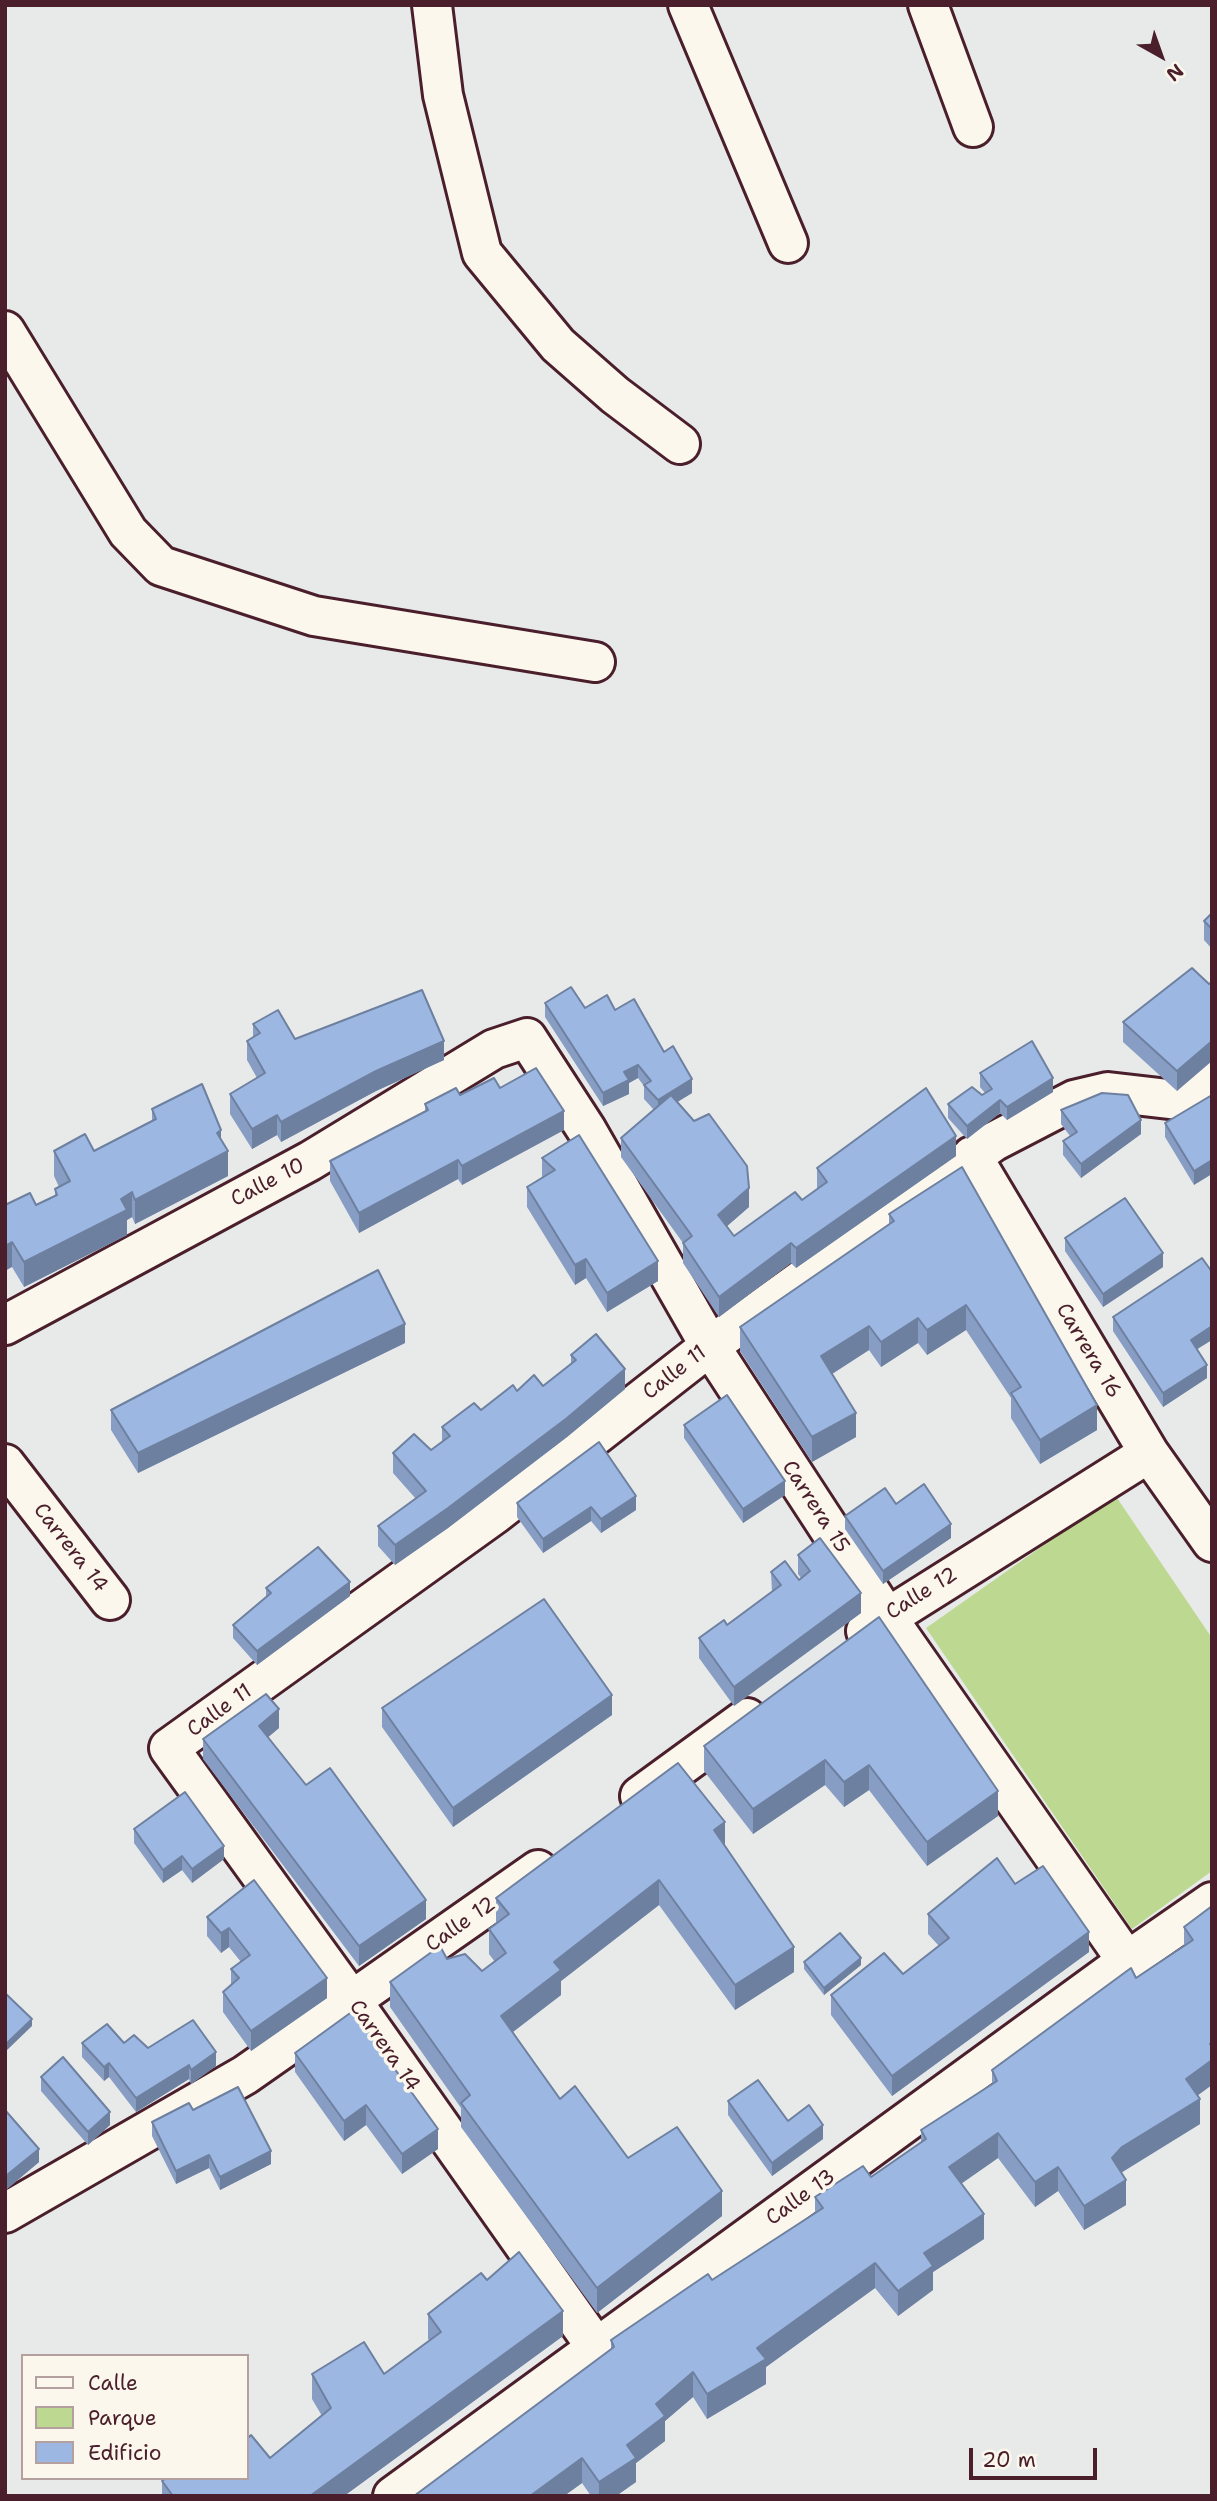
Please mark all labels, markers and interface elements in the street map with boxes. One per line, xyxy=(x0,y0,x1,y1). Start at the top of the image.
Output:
north arrow xyxy=(1126,21,1196,91)
text: N xyxy=(1161,58,1189,87)
street label: Calle 10 xyxy=(227,1153,309,1213)
street label: Carrera 16 xyxy=(1050,1299,1126,1403)
street label: Calle 11 xyxy=(638,1340,712,1406)
street label: Carrera 15 xyxy=(776,1456,854,1558)
street label: Carrera 14 xyxy=(27,1498,113,1598)
street label: Calle 12 xyxy=(882,1562,962,1626)
street label: Calle 11 xyxy=(183,1679,257,1743)
street label: Calle 12 xyxy=(421,1892,501,1958)
street label: Carrera 14 xyxy=(343,1995,425,2097)
street label: Calle 13 xyxy=(761,2164,841,2232)
legend xyxy=(21,2354,248,2480)
text: Calle xyxy=(88,2369,138,2397)
text: Parque xyxy=(88,2404,157,2432)
scale bar xyxy=(972,2434,1100,2478)
text: Edificio xyxy=(88,2439,161,2467)
text: 20 m xyxy=(982,2446,1036,2474)

